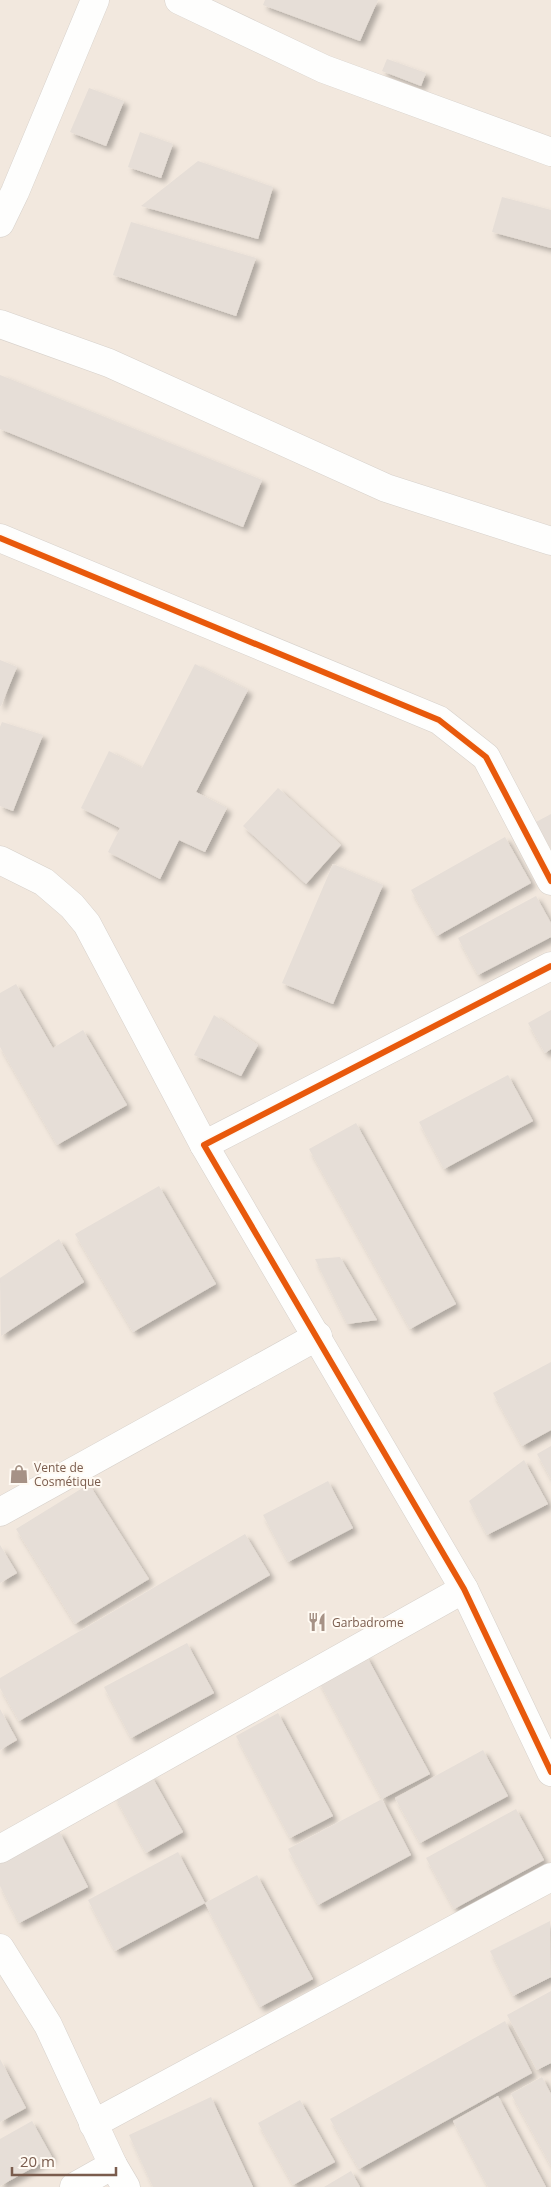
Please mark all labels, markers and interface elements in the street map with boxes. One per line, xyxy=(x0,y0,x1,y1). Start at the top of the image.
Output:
place label: Vente de Cosmétique xyxy=(34,1459,101,1490)
shop icon: Vente de Cosmétique xyxy=(8,1463,30,1485)
restaurant icon: Garbadrome xyxy=(306,1611,328,1633)
place label: Garbadrome xyxy=(332,1614,404,1631)
scale bar xyxy=(12,2144,116,2176)
text: 20 m xyxy=(20,2151,55,2171)

